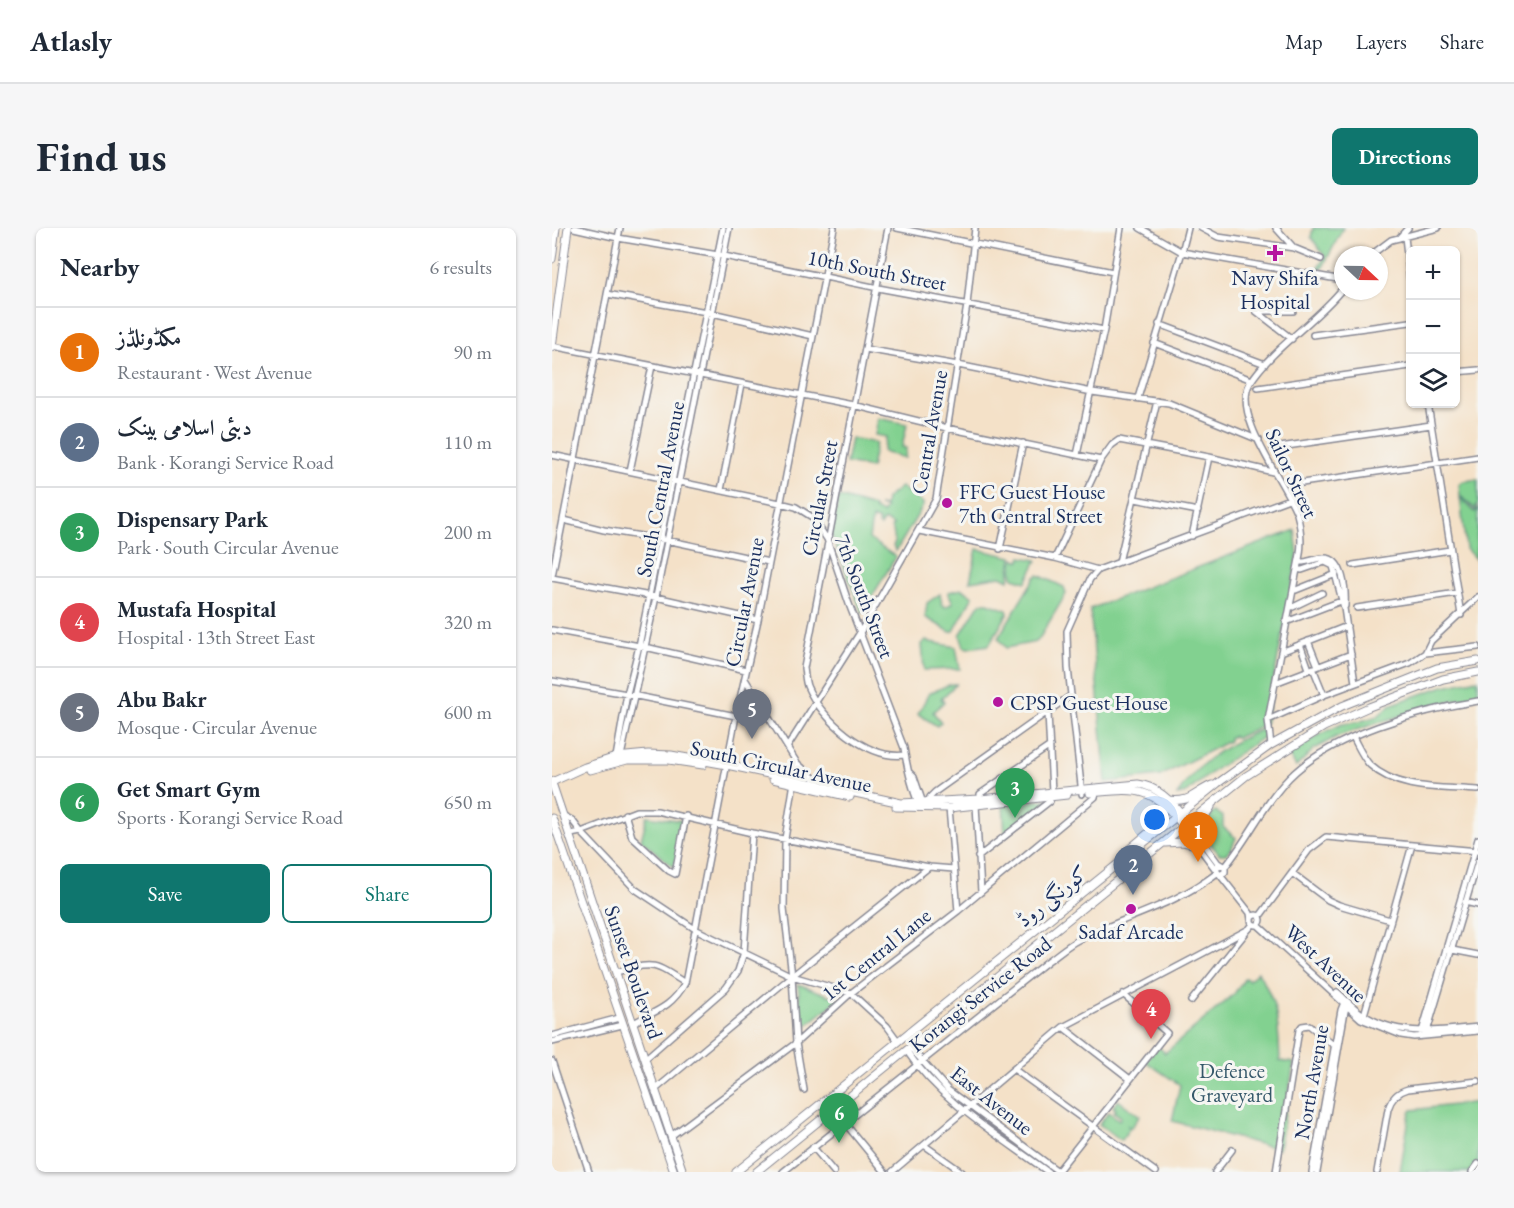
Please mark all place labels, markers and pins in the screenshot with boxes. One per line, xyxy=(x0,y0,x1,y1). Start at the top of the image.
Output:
marker: Navy Shifa Hospital xyxy=(1266,244,1284,262)
place label: Navy Shifa Hospital xyxy=(1231,264,1319,315)
place label: FFC Guest House 7th Central Street xyxy=(959,478,1105,529)
marker: FFC Guest House 7th Central Street xyxy=(940,496,954,510)
place label: CPSP Guest House xyxy=(1010,689,1168,716)
pin: 5 xyxy=(732,690,772,739)
marker: CPSP Guest House xyxy=(991,695,1005,709)
pin: 3 xyxy=(996,768,1034,818)
pin: 1 xyxy=(1178,812,1218,862)
pin: 2 xyxy=(1114,846,1152,895)
marker: Sadaf Arcade xyxy=(1124,902,1138,916)
place label: Sadaf Arcade xyxy=(1079,918,1184,945)
pin: 4 xyxy=(1132,990,1170,1039)
pin: 6 xyxy=(820,1094,858,1143)

